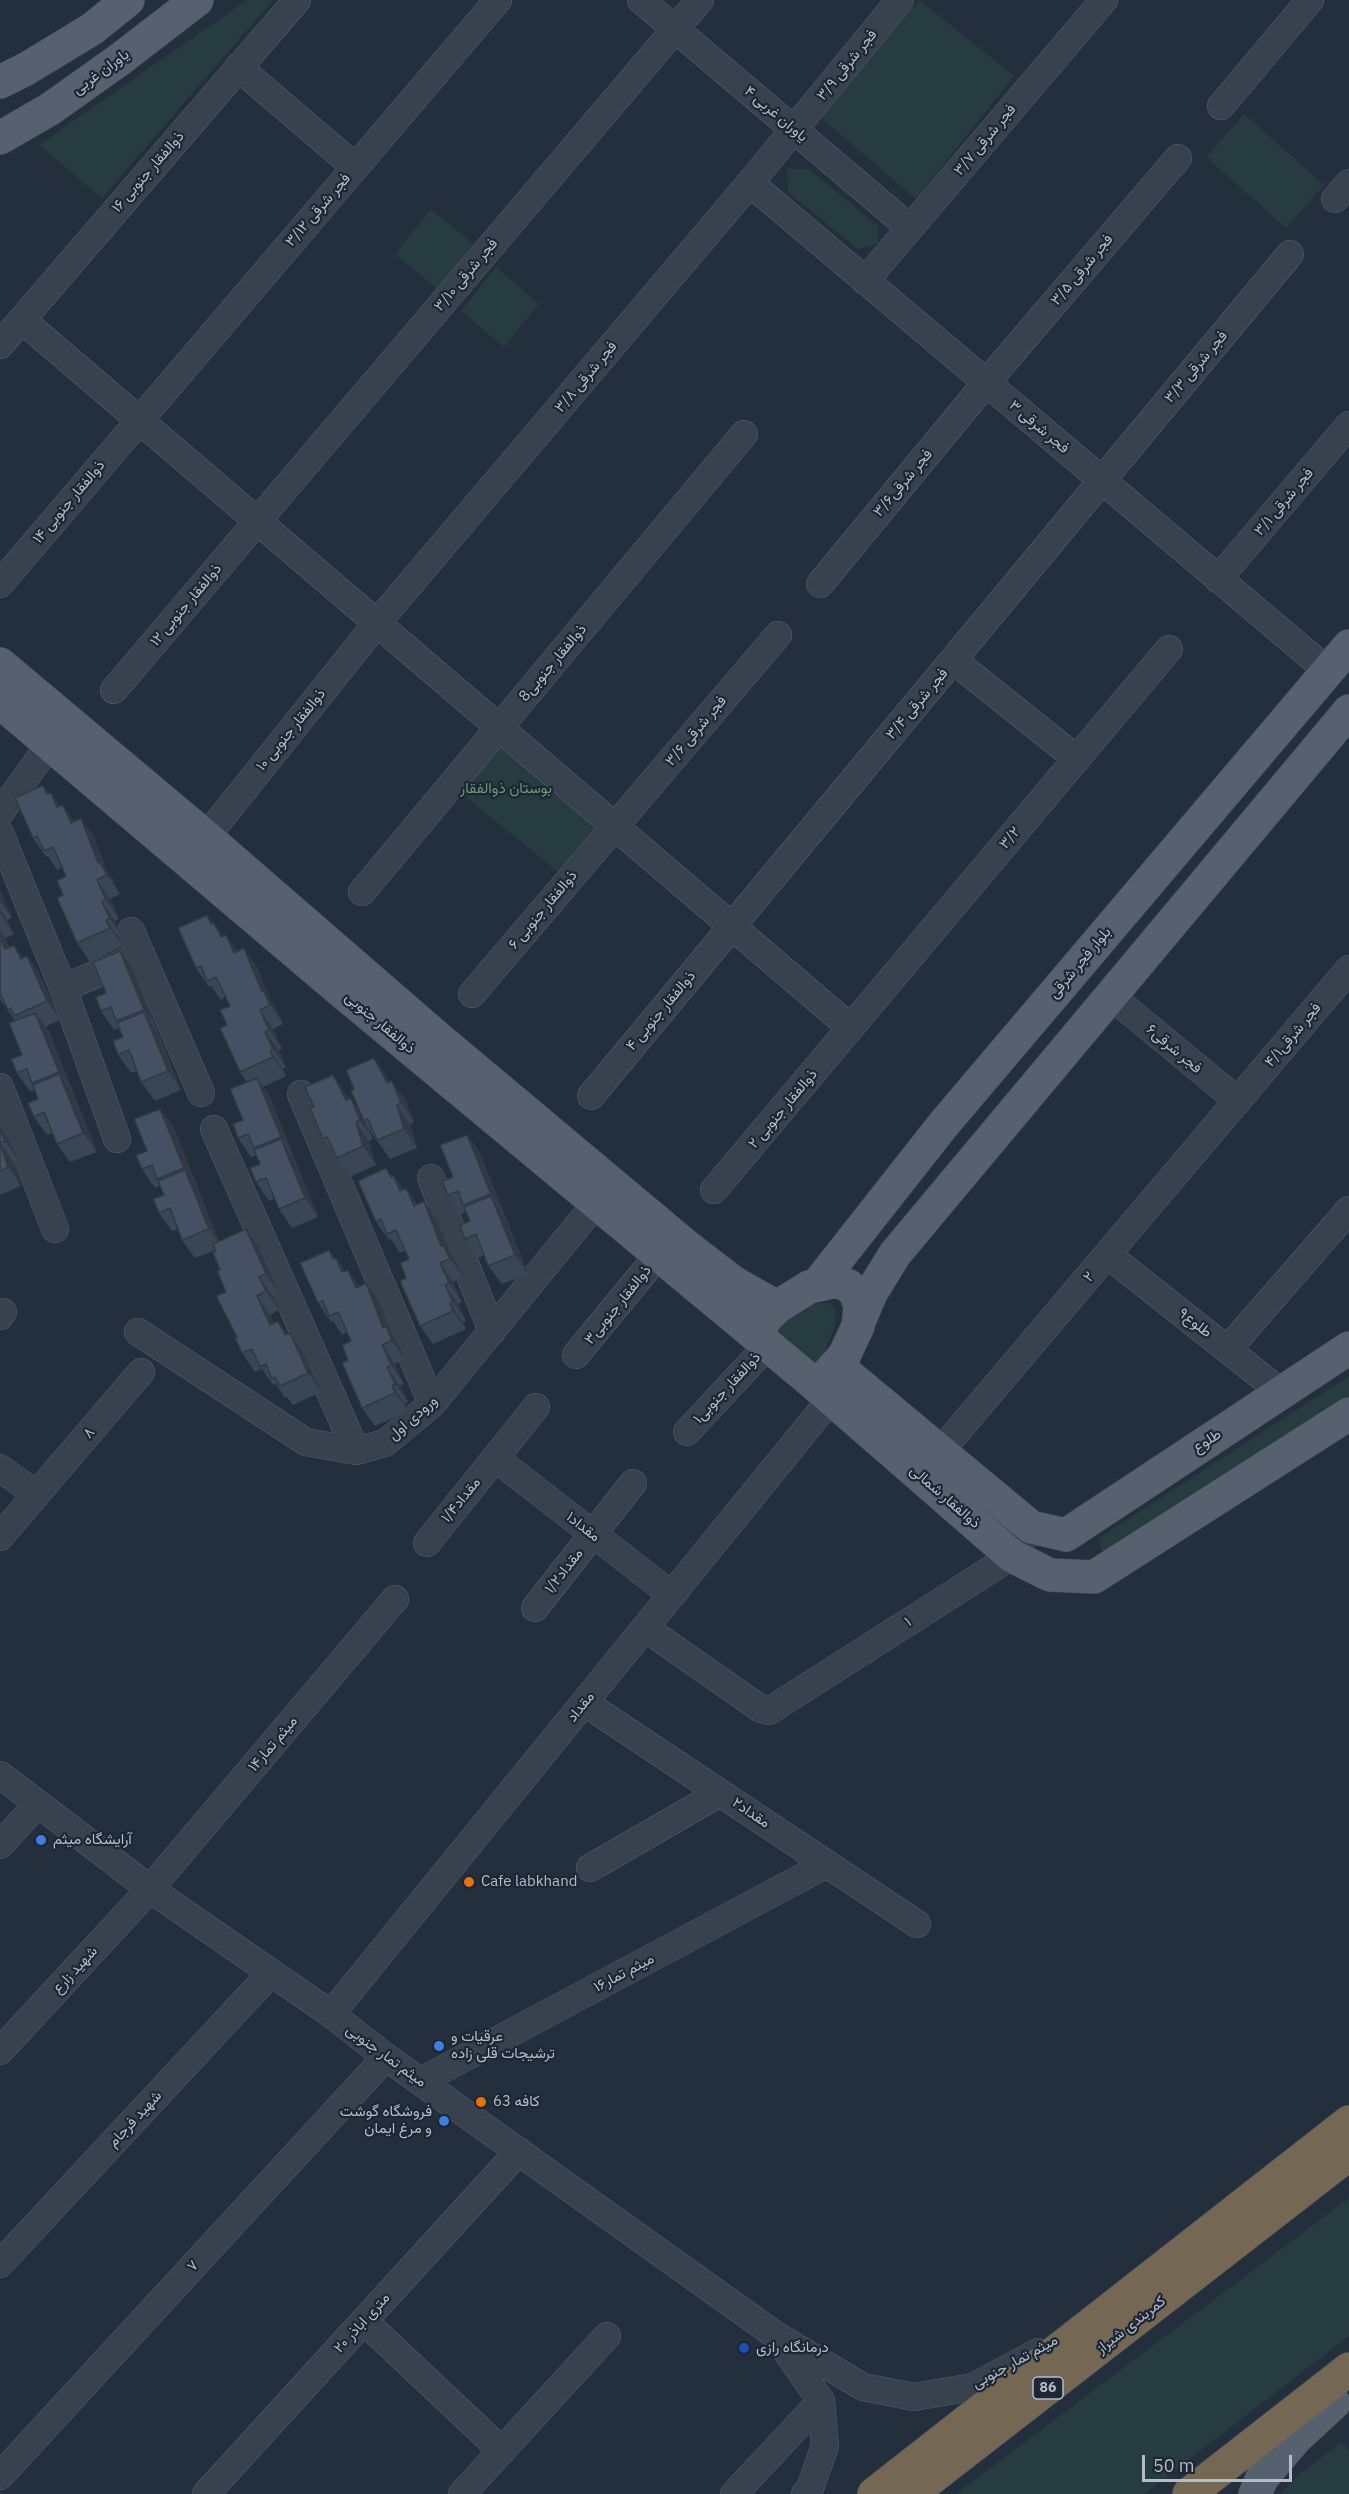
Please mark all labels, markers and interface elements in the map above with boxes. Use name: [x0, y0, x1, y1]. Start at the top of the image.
street label: ۳/۹ فجر شرقی: [813, 26, 881, 104]
street label: یاوران غربی: [69, 46, 133, 98]
street label: ۴ یاوران غربی: [741, 82, 811, 146]
street label: ۳/۷ فجر شرقی: [950, 101, 1020, 179]
street label: ۱۶ ذوالفقار جنوبی: [108, 128, 188, 216]
street label: ۳/۱۲ فجر شرقی: [281, 170, 355, 250]
street label: ۳/۵ فجر شرقی: [1047, 231, 1117, 309]
street label: ۳/۱۰ فجر شرقی: [430, 235, 502, 315]
street label: ۳/۳ فجر شرقی: [1161, 327, 1231, 407]
street label: ۳/۸ فجر شرقی: [551, 338, 621, 416]
street label: ۳ فجر شرقی: [1005, 397, 1073, 457]
street label: فجر شرقی۳/۶: [870, 446, 936, 520]
street label: ۱۴ ذوالفقار جنوبی: [29, 457, 109, 547]
street label: ۳/۱ فجر شرقی: [1250, 464, 1318, 540]
street label: ۱۲ ذوالفقار جنوبی: [146, 560, 226, 650]
street label: 8ذوالفقار جنوبی: [515, 621, 591, 705]
street label: ۳/۴ فجر شرقی: [882, 665, 952, 743]
street label: ۱۰ ذوالفقار جنوبی: [252, 685, 330, 775]
street label: ۳/۶ فجر شرقی: [661, 692, 731, 770]
park label: بوستان ذوالفقار: [460, 780, 552, 798]
street label: ۳/۲: [996, 823, 1024, 853]
street label: ۶ ذوالفقار جنوبی: [505, 867, 581, 953]
street label: بلوار فجر شرقی: [1045, 924, 1115, 1002]
street label: ۴ ذوالفقار جنوبی: [622, 967, 700, 1055]
street label: ذوالفقار جنوبی: [341, 988, 419, 1058]
street label: فجر شرقی۴/۱: [1261, 999, 1325, 1071]
street label: فجر شرقی۶: [1143, 1021, 1205, 1077]
street label: ۲ ذوالفقار جنوبی: [745, 1066, 821, 1152]
street label: ذوالفقار جنوبی۳: [581, 1262, 655, 1348]
street label: ۲: [1080, 1268, 1098, 1286]
street label: طلوع۹: [1175, 1304, 1215, 1342]
street label: ذوالفقار جنوبی۱: [689, 1349, 765, 1427]
street label: ورودی اول: [385, 1392, 441, 1444]
street label: ۸: [79, 1424, 99, 1442]
street label: طلوع: [1189, 1425, 1225, 1457]
street label: ذوالفقار شمالی: [906, 1461, 984, 1533]
street label: مقداد۱/۴: [437, 1474, 485, 1526]
street label: مقداد۱: [562, 1508, 604, 1546]
street label: مقداد۱/۲: [541, 1545, 587, 1597]
street label: ۱: [901, 1613, 915, 1631]
street label: مقداد: [563, 1688, 599, 1726]
street label: میثم تمار۱۴: [245, 1713, 301, 1775]
street label: مقداد۲: [729, 1794, 773, 1832]
place label: آرایشگاه میثم: [53, 1831, 132, 1849]
marker: آرایشگاه میثم: [34, 1833, 48, 1847]
place label: Cafe labkhand: [481, 1873, 577, 1891]
marker: Cafe labkhand: [462, 1875, 476, 1889]
street label: شهید زارع: [49, 1943, 101, 1997]
street label: میثم تمار۱۶: [591, 1950, 657, 1996]
street label: میثم تمار جنوبی: [342, 2021, 430, 2091]
place label: عرقیات و ترشیجات قلی زاده: [451, 2028, 555, 2063]
marker: عرقیات و ترشیجات قلی زاده: [432, 2039, 446, 2053]
street label: شهید فرجام: [104, 2087, 166, 2151]
place label: کافه 63: [493, 2093, 540, 2111]
marker: کافه 63: [474, 2095, 488, 2109]
place label: فروشگاه گوشت و مرغ ایمان: [340, 2103, 432, 2138]
marker: فروشگاه گوشت و مرغ ایمان: [437, 2114, 451, 2128]
street label: ۷: [183, 2257, 203, 2275]
street label: ۲۰ متری اباذر: [330, 2289, 394, 2357]
street label: کمربندی شیراز: [1093, 2292, 1169, 2358]
street label: میثم تمار جنوبی: [969, 2331, 1061, 2393]
place label: درمانگاه رازی: [756, 2339, 829, 2357]
marker: درمانگاه رازی: [737, 2341, 751, 2355]
road number: 86: [1033, 2377, 1063, 2399]
scale bar: [1145, 2443, 1295, 2481]
text: 50 m: [1153, 2454, 1195, 2477]

